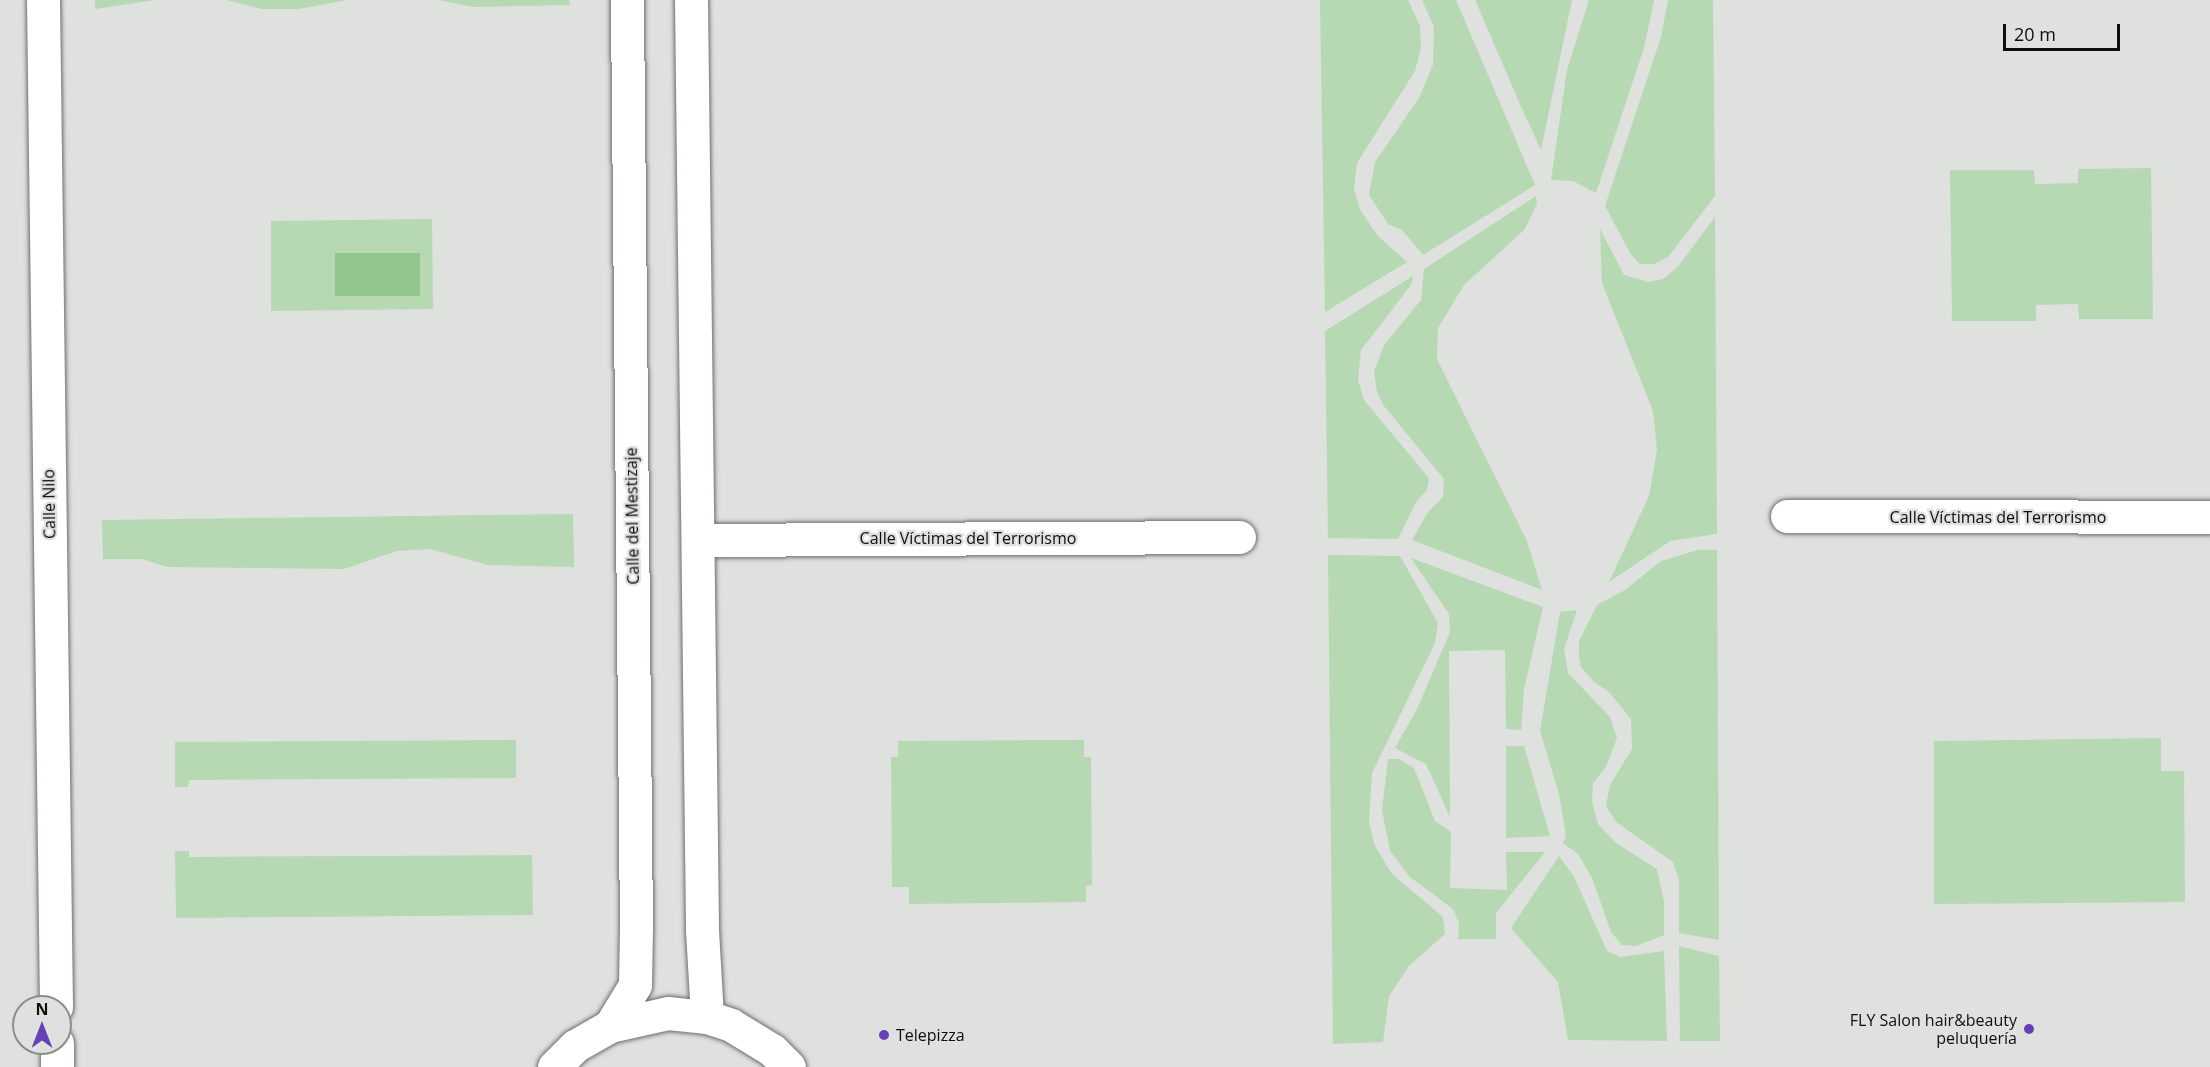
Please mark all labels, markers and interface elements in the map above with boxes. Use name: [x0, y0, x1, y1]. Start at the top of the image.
scale bar: [2006, 12, 2123, 50]
text: 20 m: [2014, 22, 2056, 46]
street label: Calle del Mestizaje: [621, 447, 643, 585]
street label: Calle Nilo: [39, 469, 59, 539]
street label: Calle Víctimas del Terrorismo: [1890, 507, 2106, 527]
street label: Calle Víctimas del Terrorismo: [860, 528, 1076, 548]
north arrow: [12, 995, 72, 1055]
text: N: [35, 998, 49, 1020]
place label: FLY Salon hair&beauty peluquería: [1850, 1010, 2017, 1048]
marker: FLY Salon hair&beauty peluquería: [2022, 1022, 2036, 1036]
place label: Telepizza: [896, 1025, 965, 1045]
marker: Telepizza: [877, 1028, 891, 1042]

